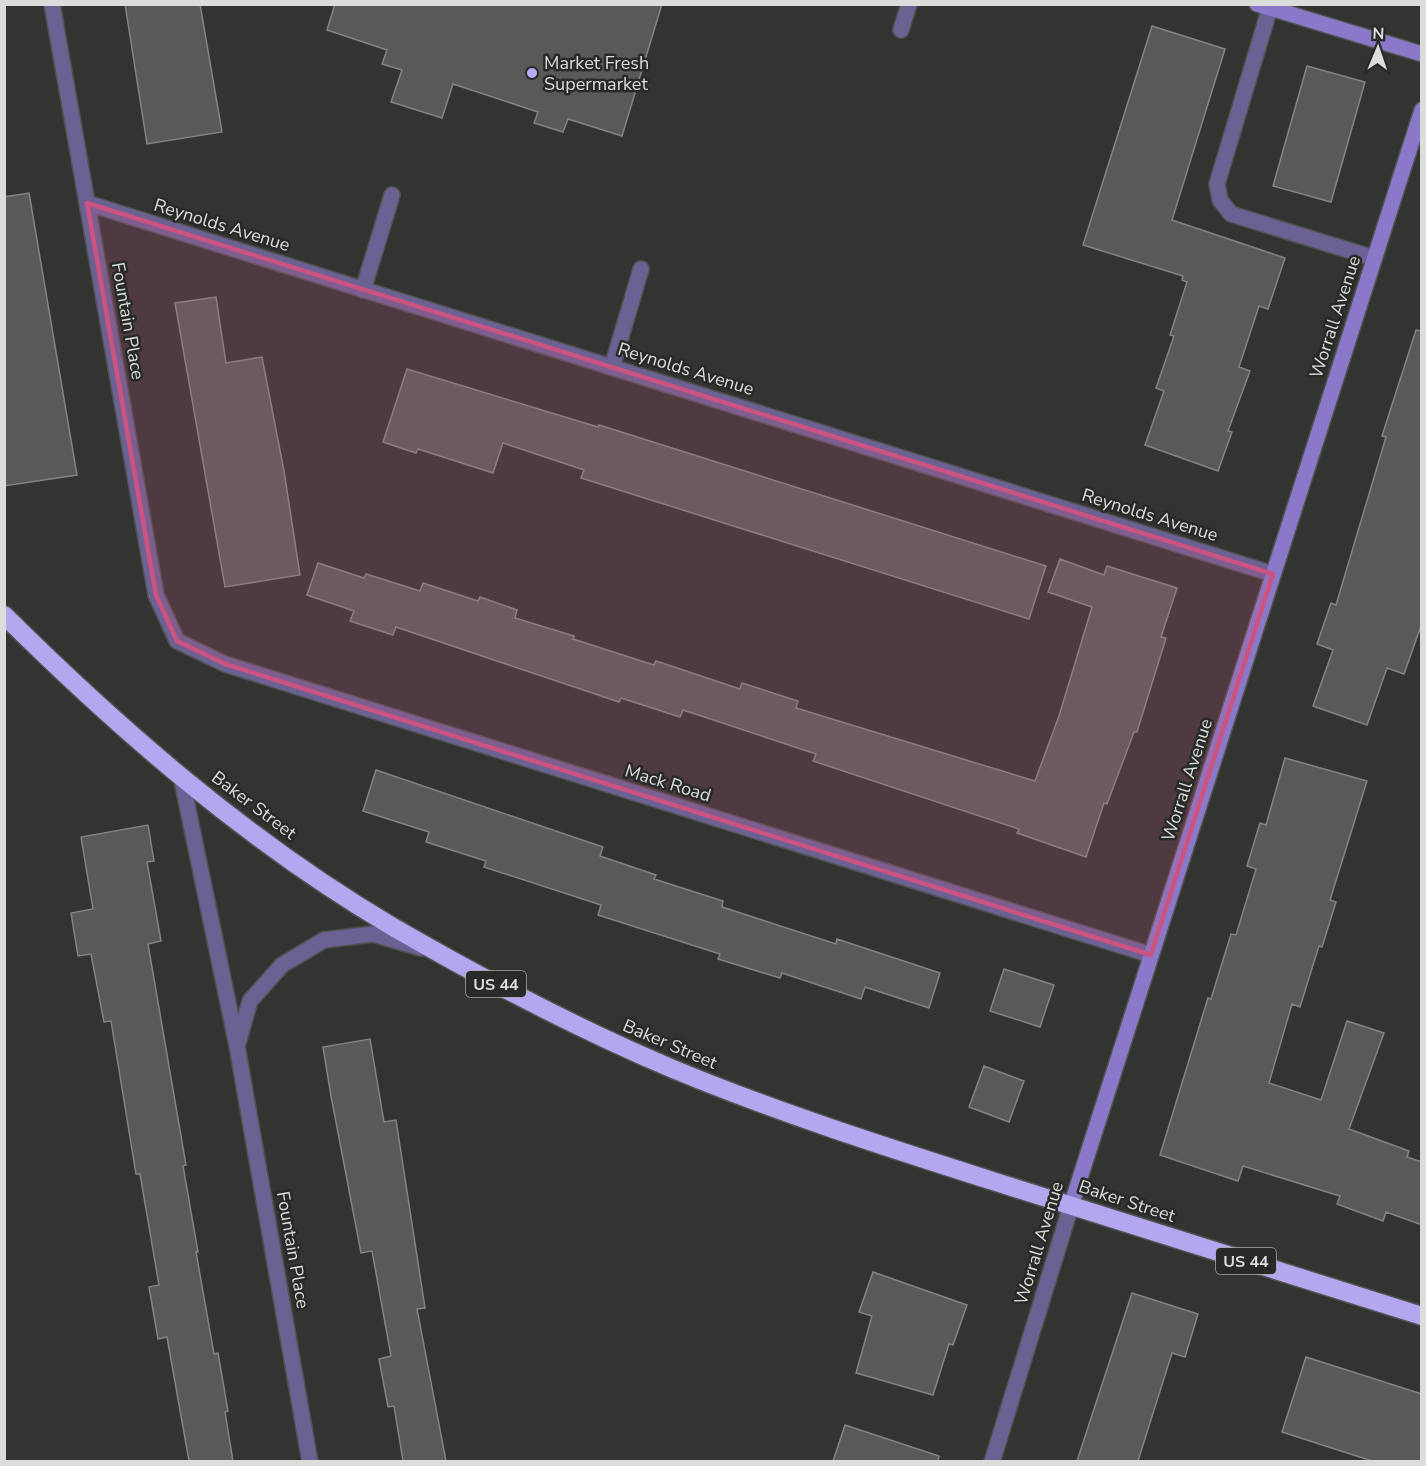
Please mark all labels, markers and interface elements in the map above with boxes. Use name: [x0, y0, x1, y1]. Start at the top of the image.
north arrow: [1348, 18, 1408, 78]
text: N: [1372, 23, 1385, 45]
place label: Market Fresh Supermarket: [544, 51, 649, 96]
marker: Market Fresh Supermarket: [525, 66, 539, 80]
street label: Reynolds Avenue: [151, 193, 293, 257]
street label: Worrall Avenue: [1304, 253, 1366, 381]
street label: Fountain Place: [106, 260, 150, 382]
street label: Reynolds Avenue: [615, 337, 757, 401]
street label: Reynolds Avenue: [1079, 483, 1221, 547]
street label: Worrall Avenue: [1156, 716, 1218, 844]
street label: Mack Road: [622, 759, 714, 807]
street label: Baker Street: [207, 765, 302, 845]
road number: US 44: [466, 971, 526, 997]
street label: Baker Street: [619, 1013, 721, 1075]
street label: Baker Street: [1076, 1174, 1179, 1228]
street label: Worrall Avenue: [1009, 1178, 1069, 1308]
street label: Fountain Place: [271, 1189, 315, 1311]
road number: US 44: [1216, 1248, 1276, 1274]

